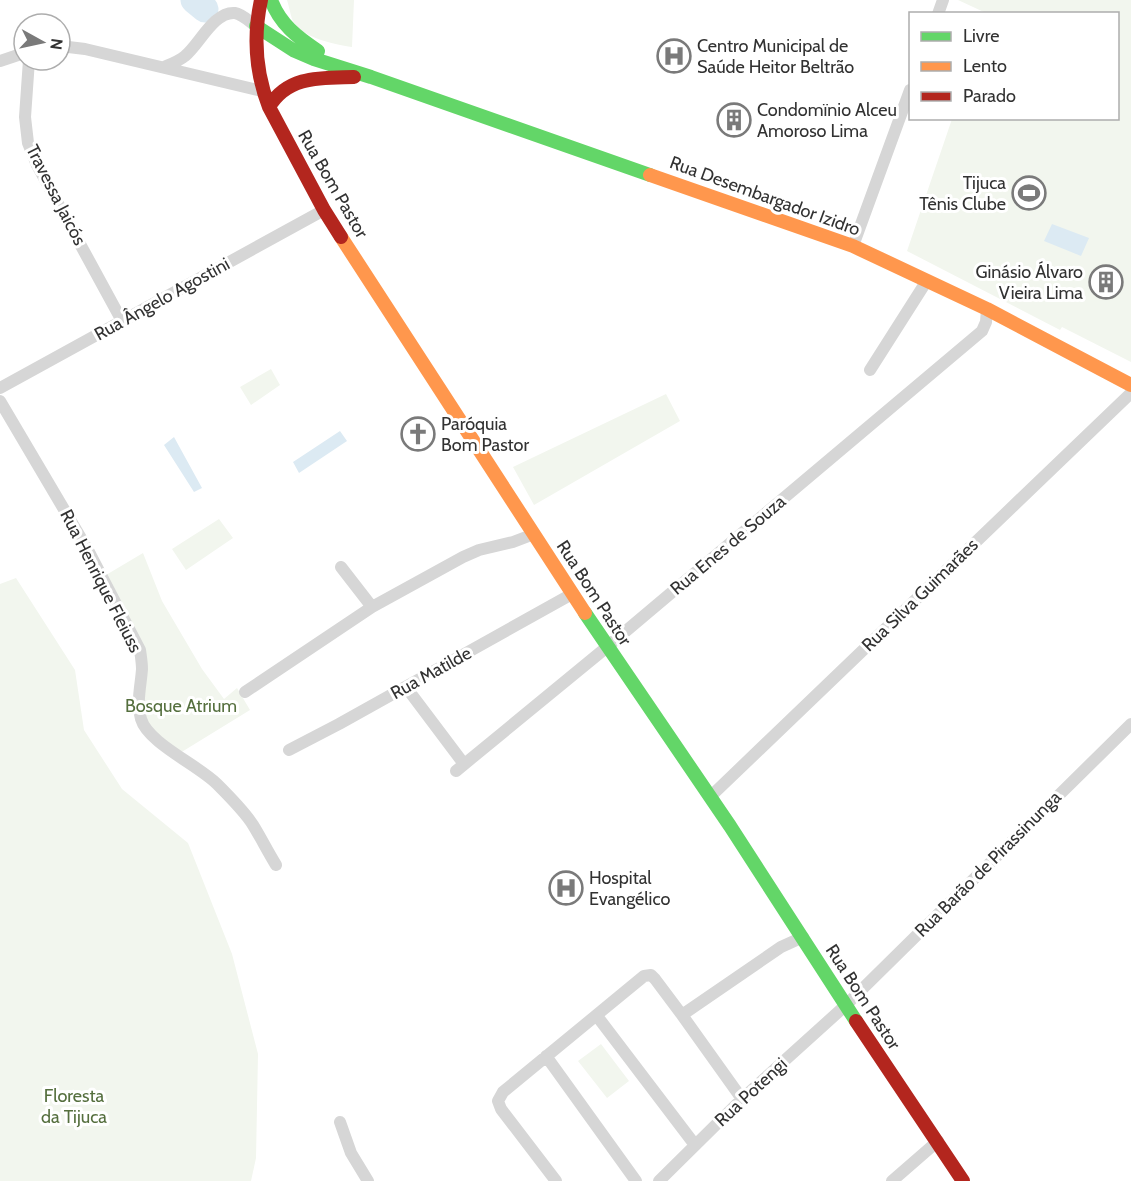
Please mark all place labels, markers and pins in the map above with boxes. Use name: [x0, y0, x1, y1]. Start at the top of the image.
place label: Centro Municipal de Saúde Heitor Beltrão: [697, 35, 854, 78]
hospital icon: Centro Municipal de Saúde Heitor Beltrão: [656, 38, 692, 74]
place label: Condomïnio Alceu Amoroso Lima: [757, 99, 897, 142]
building icon: Condomïnio Alceu Amoroso Lima: [716, 102, 752, 138]
place label: Tijuca Tênis Clube: [919, 172, 1006, 215]
sports icon: Tijuca Tênis Clube: [1011, 175, 1047, 211]
place label: Ginásio Álvaro Vieira Lima: [975, 261, 1083, 304]
building icon: Ginásio Álvaro Vieira Lima: [1088, 264, 1124, 300]
place label: Paróquia Bom Pastor: [441, 413, 530, 456]
church icon: Paróquia Bom Pastor: [400, 416, 436, 452]
place label: Hospital Evangélico: [589, 867, 670, 910]
hospital icon: Hospital Evangélico: [548, 870, 584, 906]

